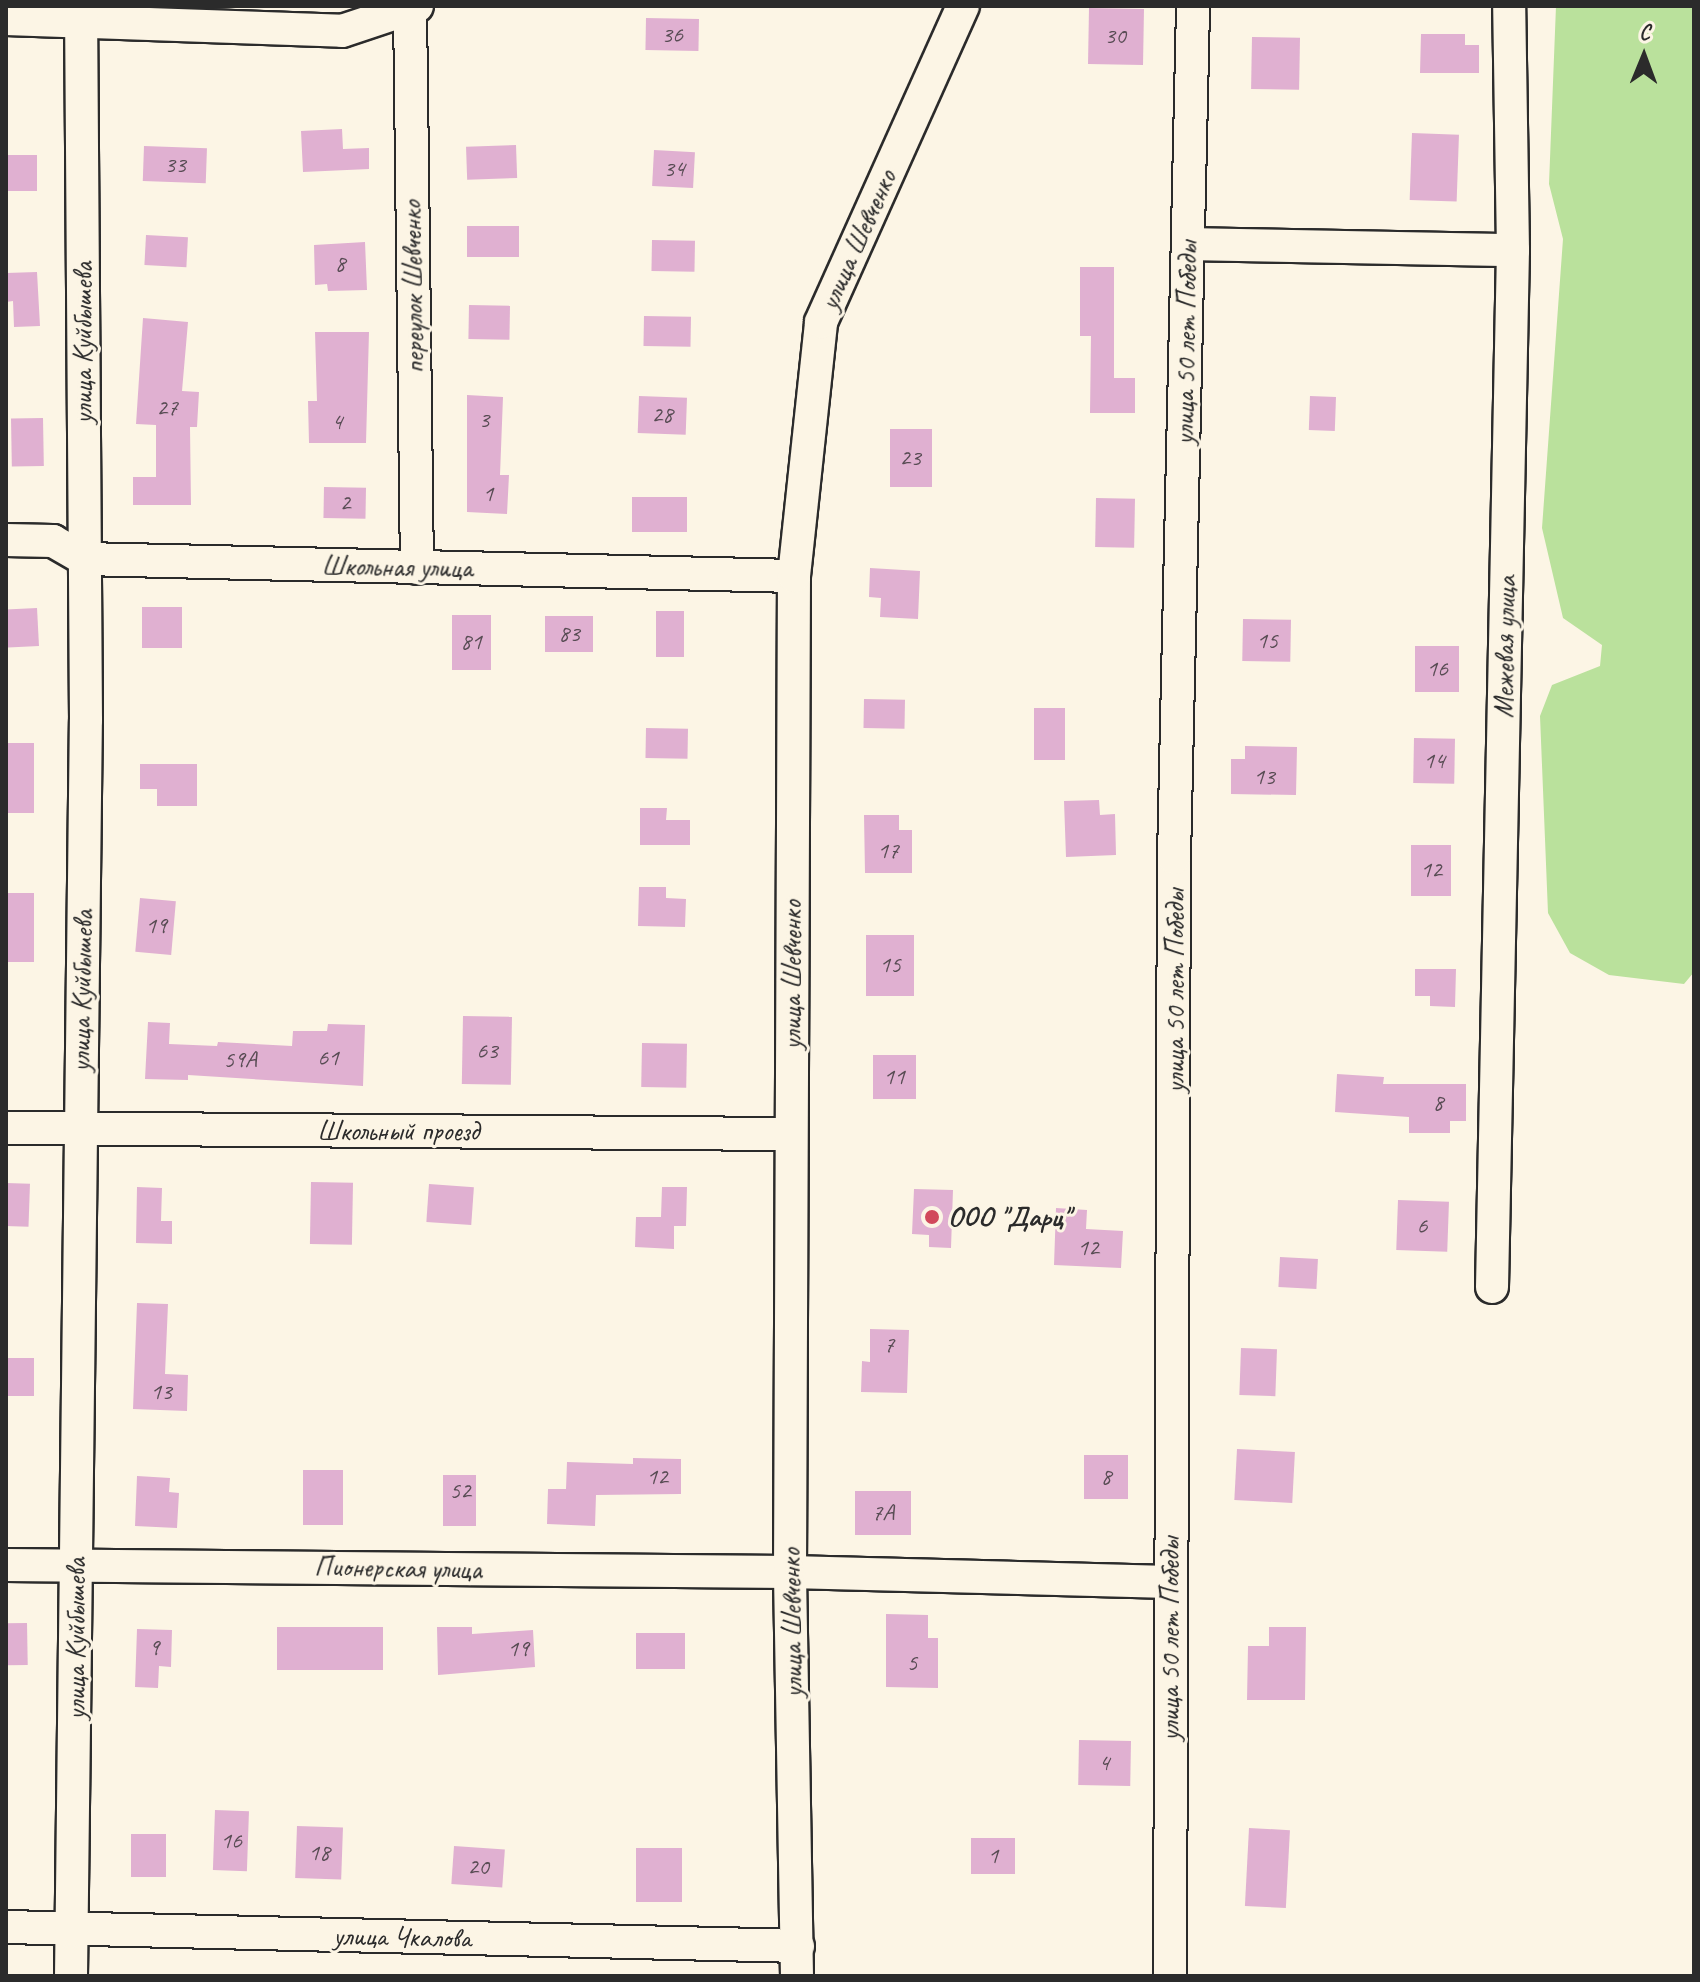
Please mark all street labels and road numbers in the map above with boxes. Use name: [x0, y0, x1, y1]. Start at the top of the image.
street label: улица Шевченко: [812, 164, 904, 316]
street label: переулок Шевченко: [395, 199, 431, 375]
street label: улица 50 лет Победы: [1167, 241, 1205, 445]
street label: улица Куйбышева: [66, 262, 100, 424]
street label: Школьная улица: [321, 549, 473, 585]
street label: Межевая улица: [1487, 575, 1523, 719]
street label: улица 50 лет Победы: [1158, 889, 1192, 1093]
street label: улица Шевченко: [775, 899, 809, 1051]
street label: улица Куйбышева: [64, 910, 100, 1072]
street label: Школьный проезд: [317, 1114, 479, 1148]
street label: улица 50 лет Победы: [1153, 1537, 1187, 1741]
street label: улица Шевченко: [774, 1547, 810, 1699]
street label: Пионерская улица: [312, 1550, 484, 1586]
street label: улица Куйбышева: [59, 1558, 93, 1720]
street label: улица Чкалова: [333, 1919, 471, 1955]

